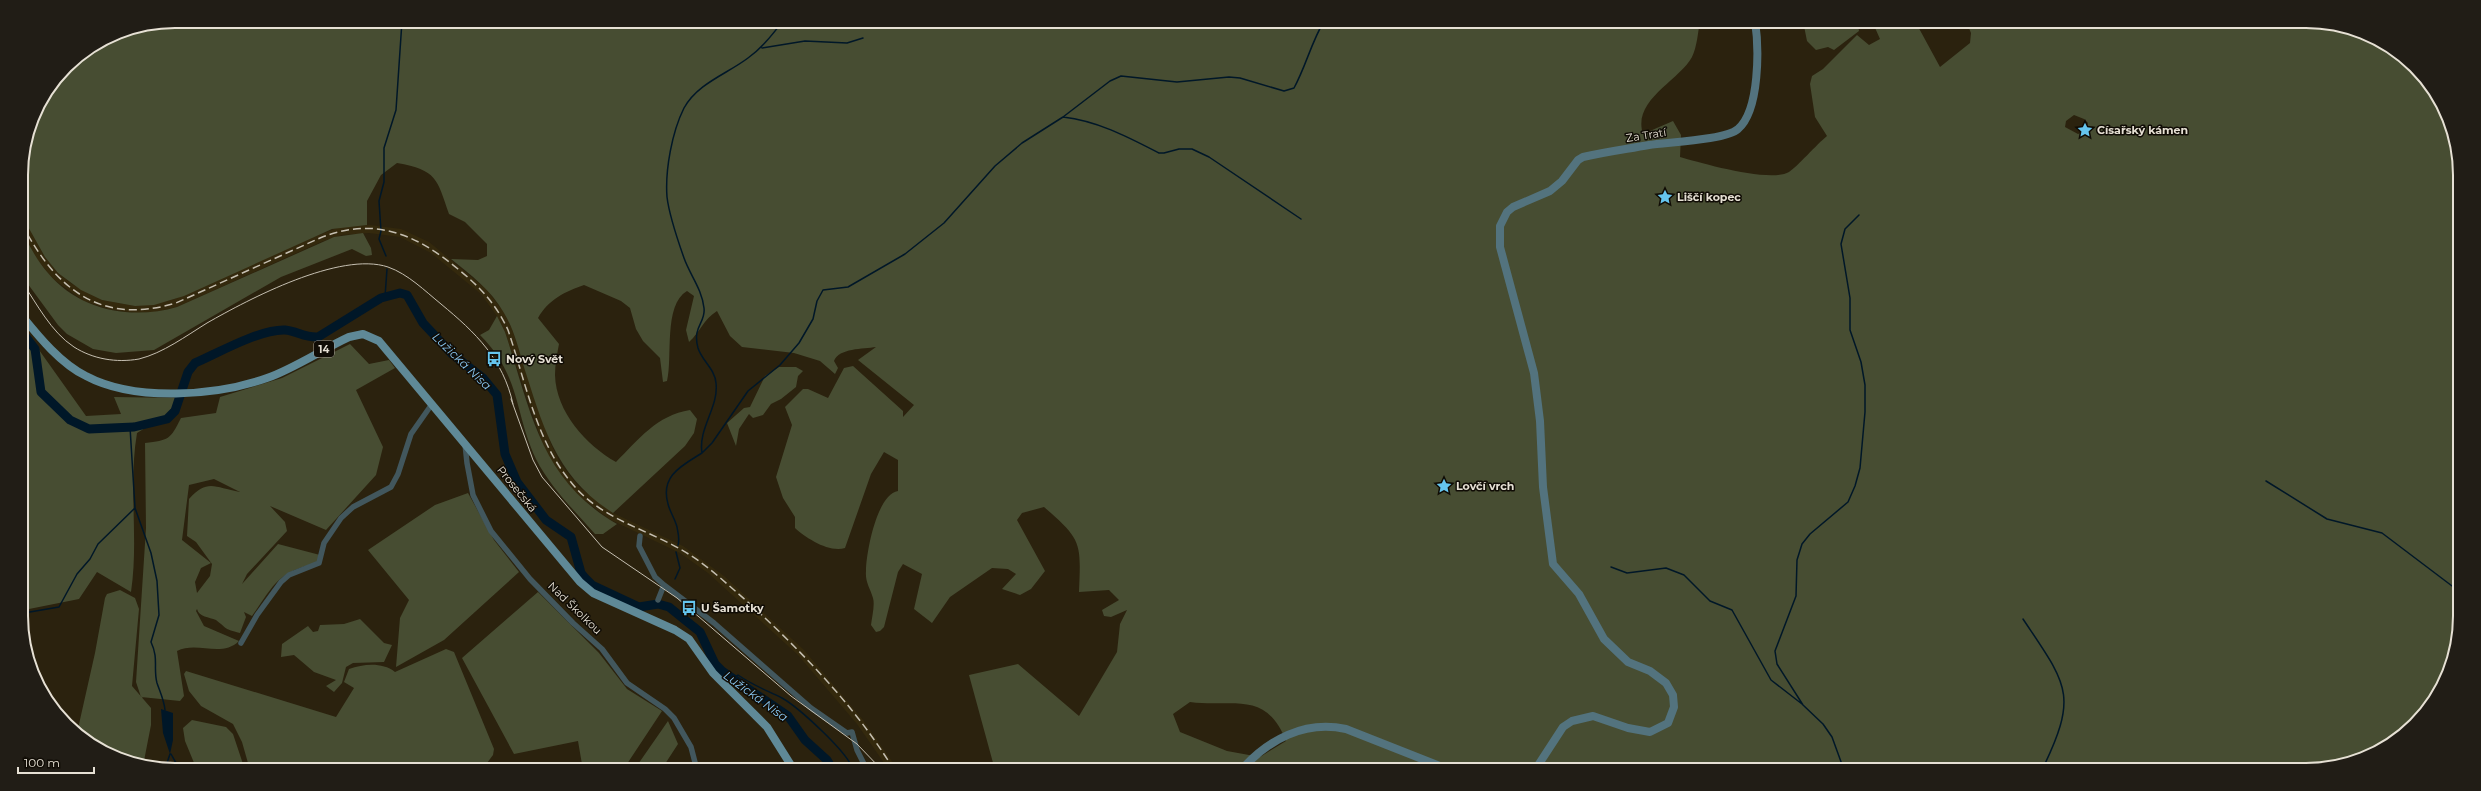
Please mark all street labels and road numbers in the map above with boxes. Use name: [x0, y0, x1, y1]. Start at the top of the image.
street label: Za Tratí: [1625, 125, 1668, 145]
road number: 14: [314, 341, 334, 357]
street label: Prosečská: [494, 463, 540, 515]
street label: Nad Školkou: [545, 579, 605, 637]

